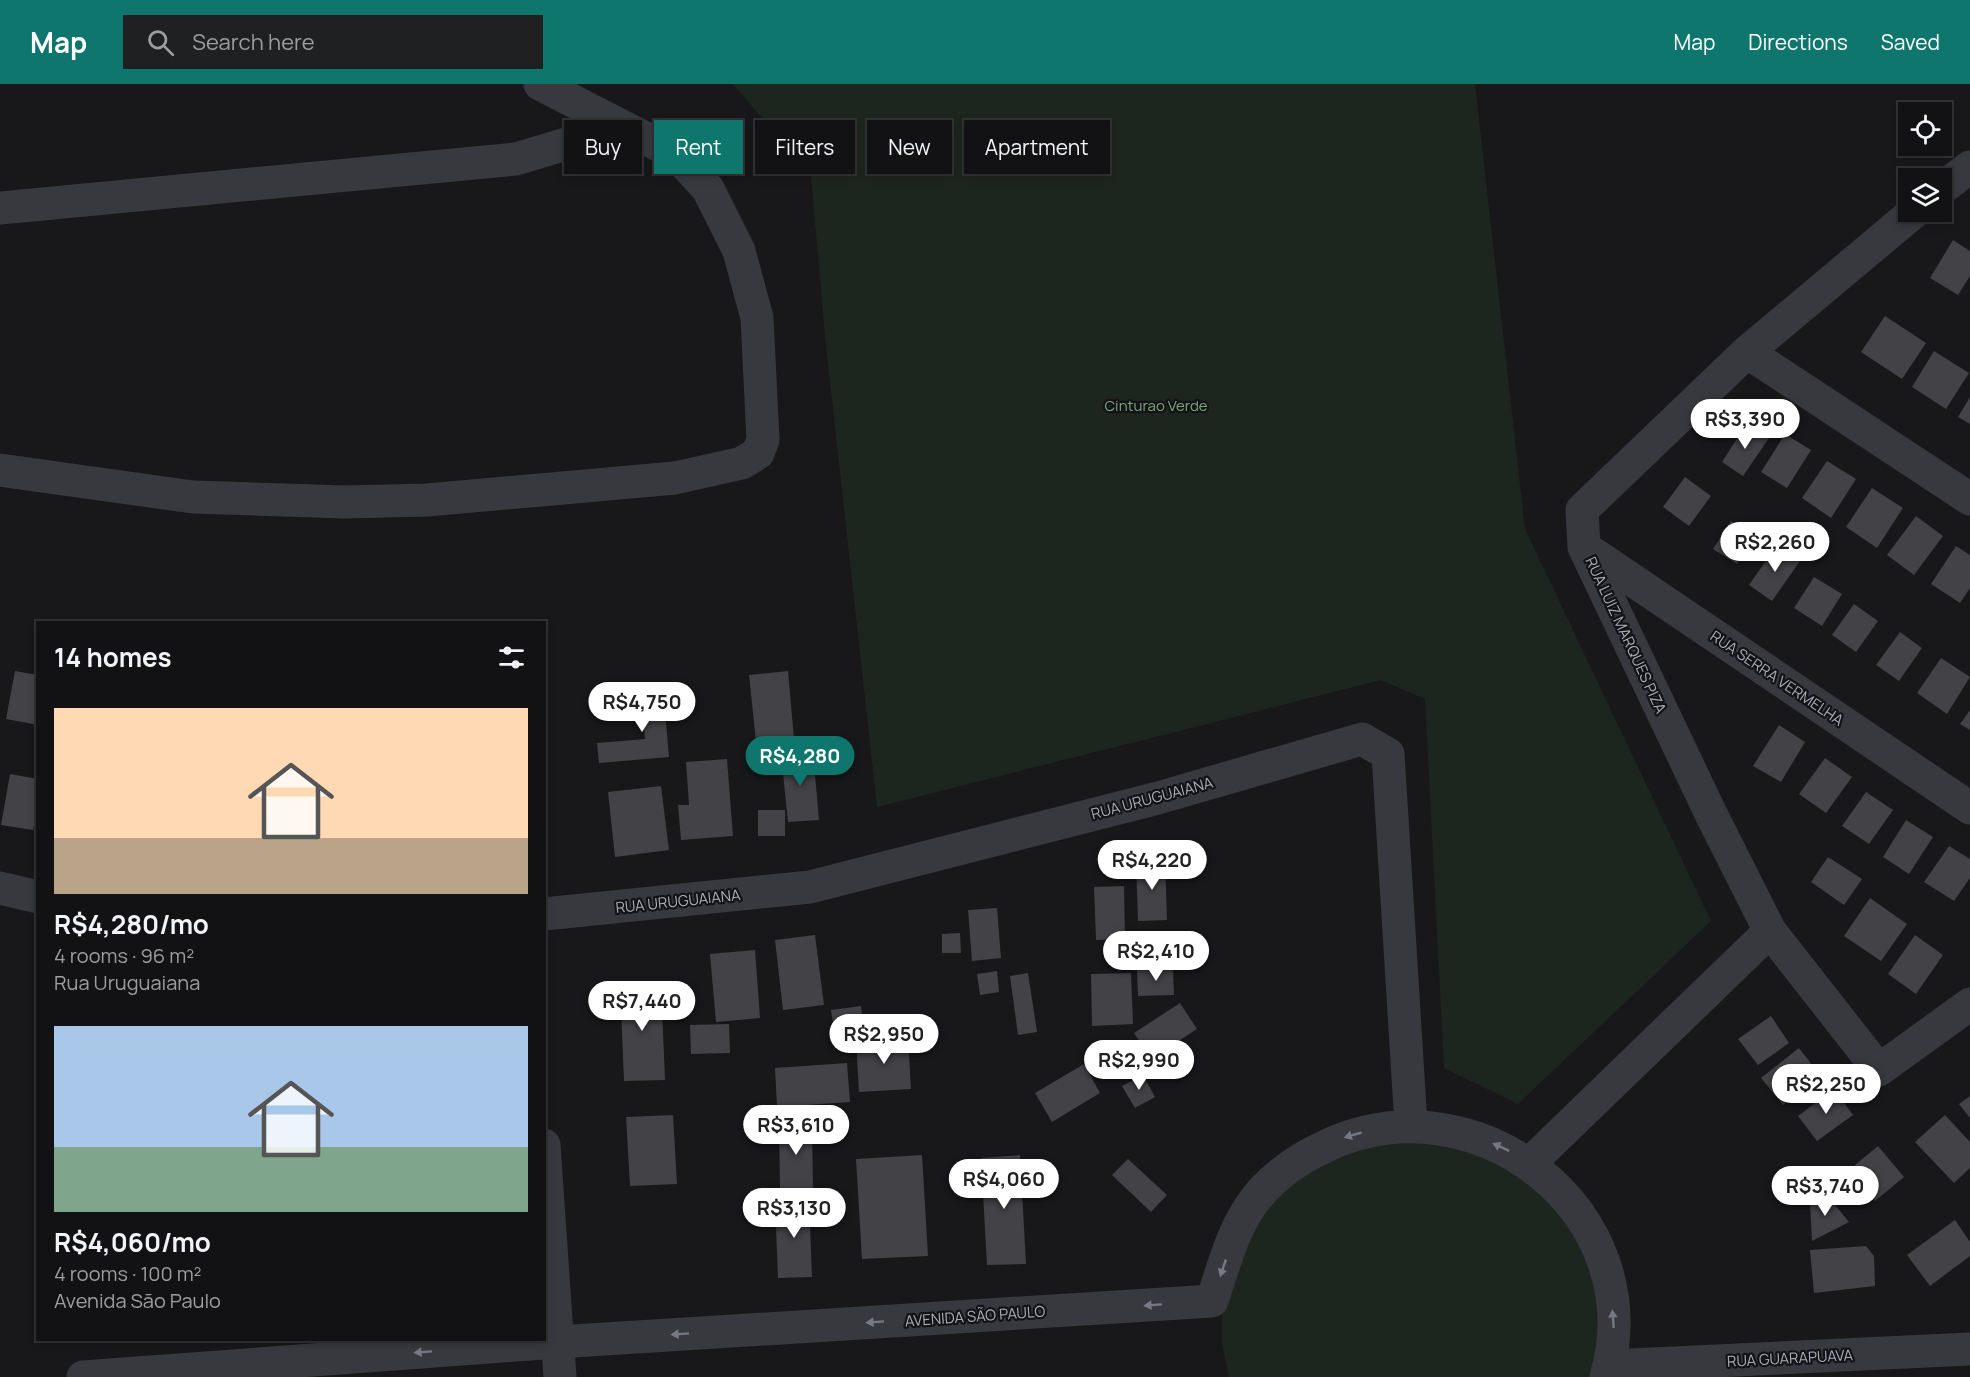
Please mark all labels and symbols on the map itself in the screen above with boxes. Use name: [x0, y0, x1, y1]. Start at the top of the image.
park label: Cinturao Verde: [1104, 395, 1208, 416]
pin: R$3,390: [1690, 399, 1800, 450]
pin: R$2,260: [1720, 522, 1830, 573]
street label: RUA LUIZ MARQUES PIZA: [1580, 553, 1672, 717]
street label: RUA SERRA VERMELHA: [1706, 625, 1848, 731]
pin: R$4,750: [587, 682, 697, 733]
pin: R$4,280: [745, 736, 855, 787]
street label: RUA URUGUAIANA: [1089, 771, 1216, 824]
pin: R$4,220: [1097, 840, 1207, 891]
street label: RUA URUGUAIANA: [614, 884, 742, 918]
pin: R$2,410: [1101, 931, 1211, 982]
pin: R$7,440: [587, 981, 697, 1032]
pin: R$2,950: [829, 1014, 939, 1065]
pin: R$2,990: [1084, 1040, 1194, 1091]
pin: R$2,250: [1771, 1064, 1881, 1115]
pin: R$3,610: [741, 1105, 851, 1156]
one-way arrow: [1344, 1131, 1362, 1140]
one-way arrow: [1491, 1142, 1509, 1152]
pin: R$4,060: [949, 1159, 1059, 1210]
pin: R$3,740: [1770, 1166, 1880, 1217]
pin: R$3,130: [739, 1188, 849, 1239]
one-way arrow: [1218, 1259, 1227, 1277]
one-way arrow: [1144, 1300, 1163, 1309]
street label: AVENIDA SÃO PAULO: [904, 1301, 1046, 1331]
one-way arrow: [1608, 1310, 1617, 1329]
one-way arrow: [865, 1317, 884, 1327]
one-way arrow: [671, 1329, 690, 1339]
street label: RUA GUARAPUAVA: [1726, 1344, 1854, 1372]
one-way arrow: [413, 1347, 432, 1356]

